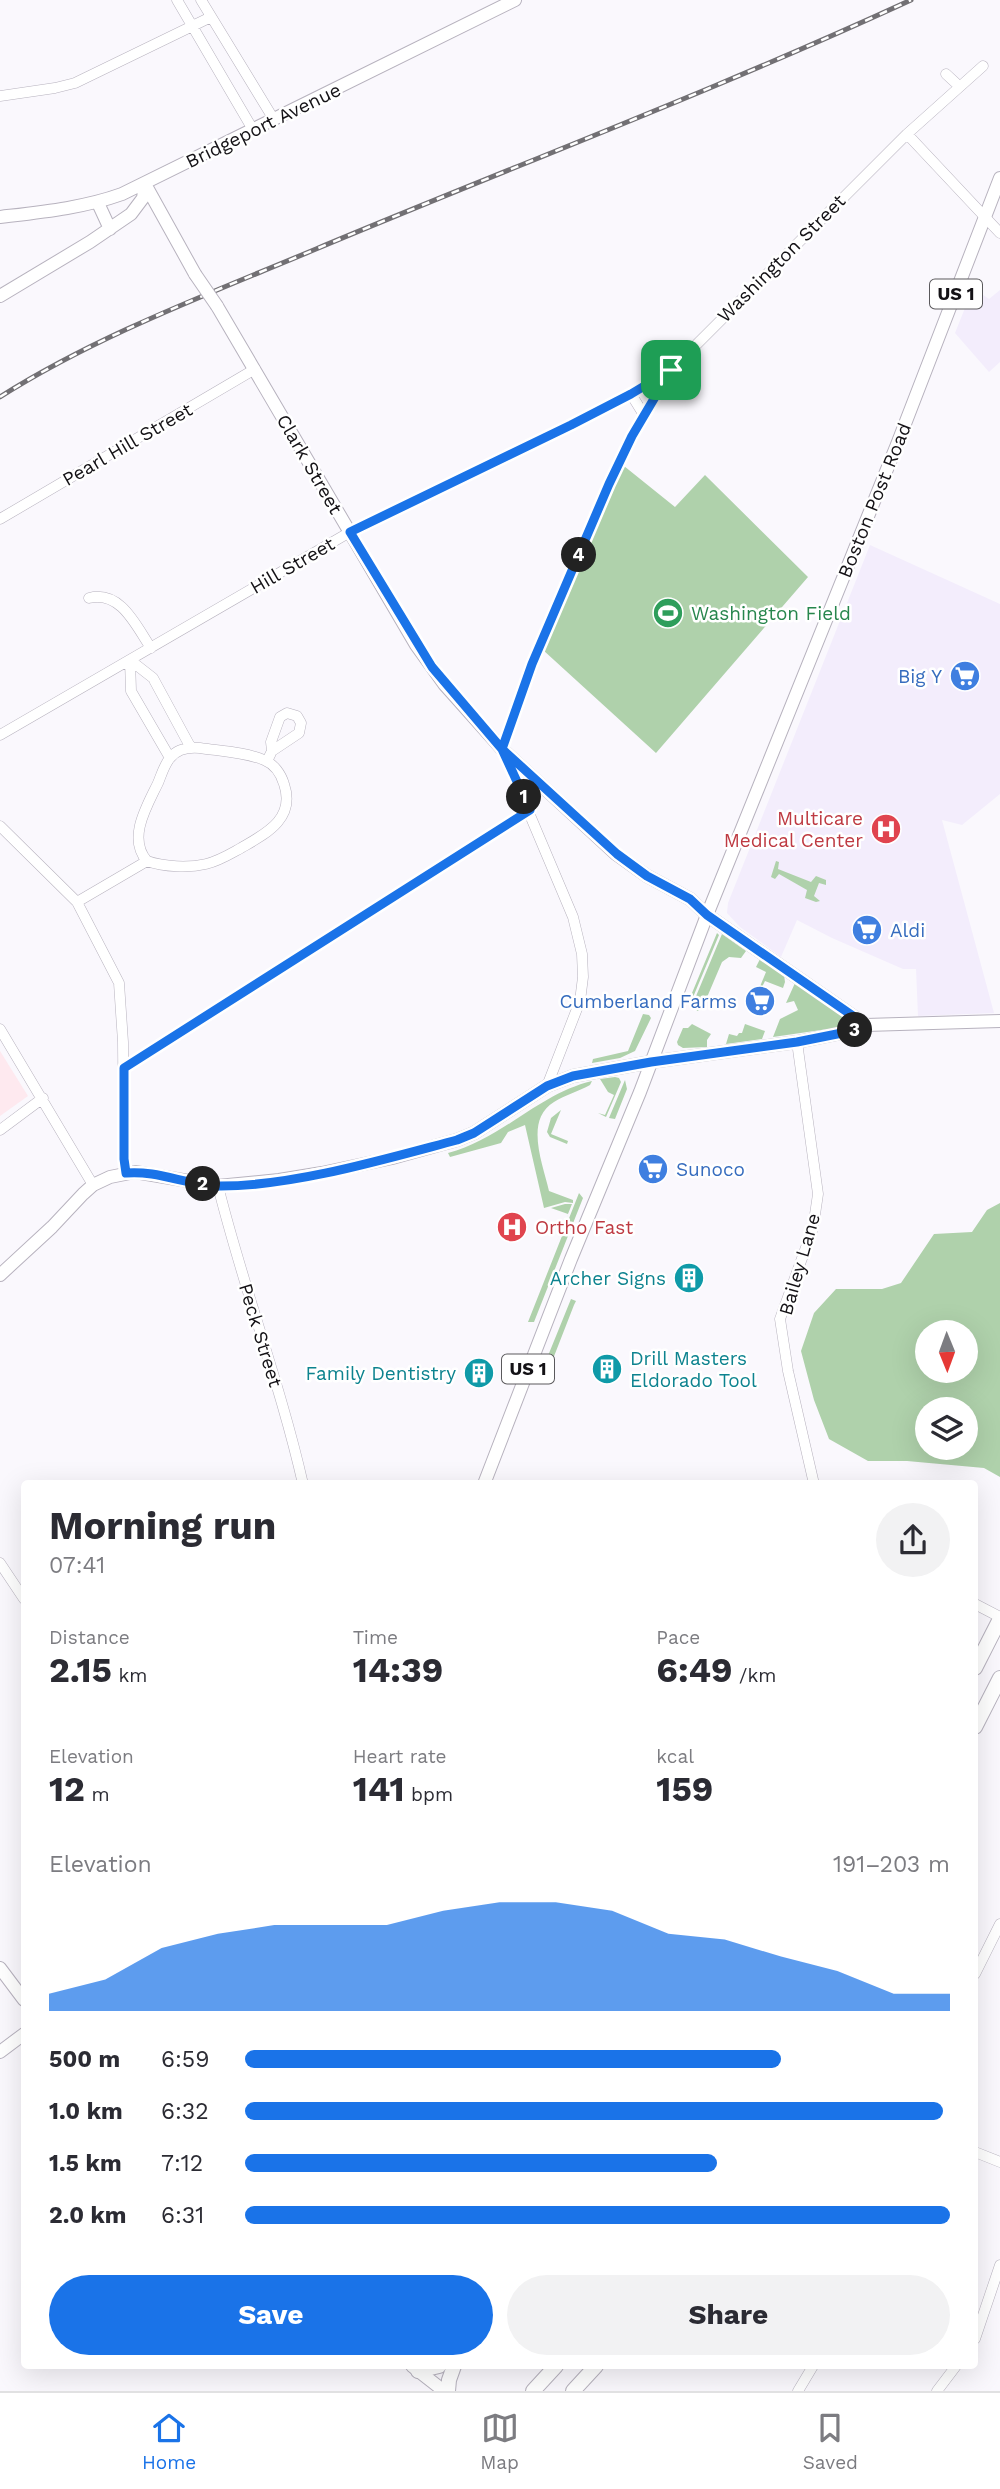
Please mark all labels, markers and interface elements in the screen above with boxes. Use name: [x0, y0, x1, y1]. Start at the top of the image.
street label: Bridgeport Avenue: [182, 78, 344, 173]
street label: Washington Street: [712, 189, 850, 327]
road number: US 1: [930, 280, 982, 308]
pin: [641, 340, 701, 400]
icon: arrive: [652, 351, 690, 389]
street label: Pearl Hill Street: [58, 398, 196, 491]
street label: Clark Street: [272, 410, 347, 518]
street label: Boston Post Road: [833, 419, 916, 581]
street label: Hill Street: [246, 532, 339, 599]
pin: 4: [562, 538, 596, 572]
text: 4: [572, 543, 585, 566]
sports icon: Washington Field: [651, 596, 685, 630]
place label: Washington Field: [691, 602, 851, 625]
supermarket icon: Big Y: [948, 659, 982, 693]
place label: Big Y: [898, 665, 942, 688]
pin: 1: [506, 780, 542, 814]
text: 1: [519, 785, 528, 808]
place label: Multicare Medical Center: [724, 807, 863, 852]
hospital icon: Multicare Medical Center: [869, 812, 903, 846]
supermarket icon: Aldi: [850, 913, 884, 947]
place label: Aldi: [890, 919, 925, 942]
supermarket icon: Cumberland Farms: [743, 984, 777, 1018]
place label: Cumberland Farms: [560, 990, 737, 1013]
pin: 3: [838, 1012, 872, 1048]
text: 3: [849, 1018, 860, 1041]
supermarket icon: Sunoco: [636, 1152, 670, 1186]
place label: Sunoco: [676, 1158, 745, 1181]
pin: 2: [186, 1166, 220, 1202]
text: 2: [197, 1172, 208, 1195]
hospital icon: Ortho Fast: [495, 1210, 529, 1244]
street label: Bailey Lane: [774, 1210, 825, 1318]
place label: Ortho Fast: [535, 1216, 633, 1239]
building icon: Archer Signs: [672, 1261, 706, 1295]
place label: Archer Signs: [550, 1267, 666, 1290]
street label: Peck Street: [234, 1281, 287, 1390]
north arrow: [915, 1320, 978, 1382]
map controls: [915, 1320, 978, 1460]
place label: Drill Masters Eldorado Tool: [630, 1347, 757, 1392]
building icon: Drill Masters Eldorado Tool: [590, 1352, 624, 1386]
road number: US 1: [502, 1354, 554, 1384]
building icon: Family Dentistry: [462, 1356, 496, 1390]
place label: Family Dentistry: [305, 1362, 456, 1385]
button: layers: [915, 1397, 978, 1460]
button: share: [876, 1503, 950, 1577]
text: Morning run: [49, 1504, 276, 1548]
text: 07:41: [49, 1552, 105, 1579]
text: Distance: [49, 1626, 130, 1649]
text: Time: [353, 1626, 398, 1649]
text: Pace: [656, 1626, 700, 1649]
text: 2.15: [49, 1649, 112, 1691]
text: 14:39: [353, 1649, 443, 1691]
text: 6:49: [656, 1649, 733, 1691]
text: km: [112, 1664, 147, 1687]
text: /km: [733, 1664, 776, 1687]
text: Elevation: [49, 1745, 134, 1768]
text: Heart rate: [353, 1745, 447, 1768]
text: kcal: [656, 1745, 694, 1768]
text: 12: [49, 1768, 85, 1810]
text: 141: [353, 1768, 405, 1810]
text: 159: [656, 1768, 713, 1810]
text: m: [85, 1783, 110, 1806]
text: bpm: [405, 1783, 453, 1806]
text: Elevation: [49, 1851, 152, 1878]
text: 191–203 m: [833, 1851, 950, 1878]
text: 500 m: [49, 2046, 120, 2073]
text: 6:59: [161, 2046, 209, 2073]
text: 1.0 km: [49, 2098, 123, 2125]
text: 6:32: [161, 2098, 209, 2125]
text: 1.5 km: [49, 2150, 122, 2177]
text: 7:12: [161, 2150, 203, 2177]
text: 2.0 km: [49, 2202, 127, 2229]
text: 6:31: [161, 2202, 204, 2229]
button: Save: [49, 2275, 493, 2355]
button: Share: [507, 2275, 950, 2355]
tab: Home: [142, 2409, 196, 2474]
tab: Map: [480, 2409, 519, 2474]
tab: Saved: [803, 2409, 858, 2474]

